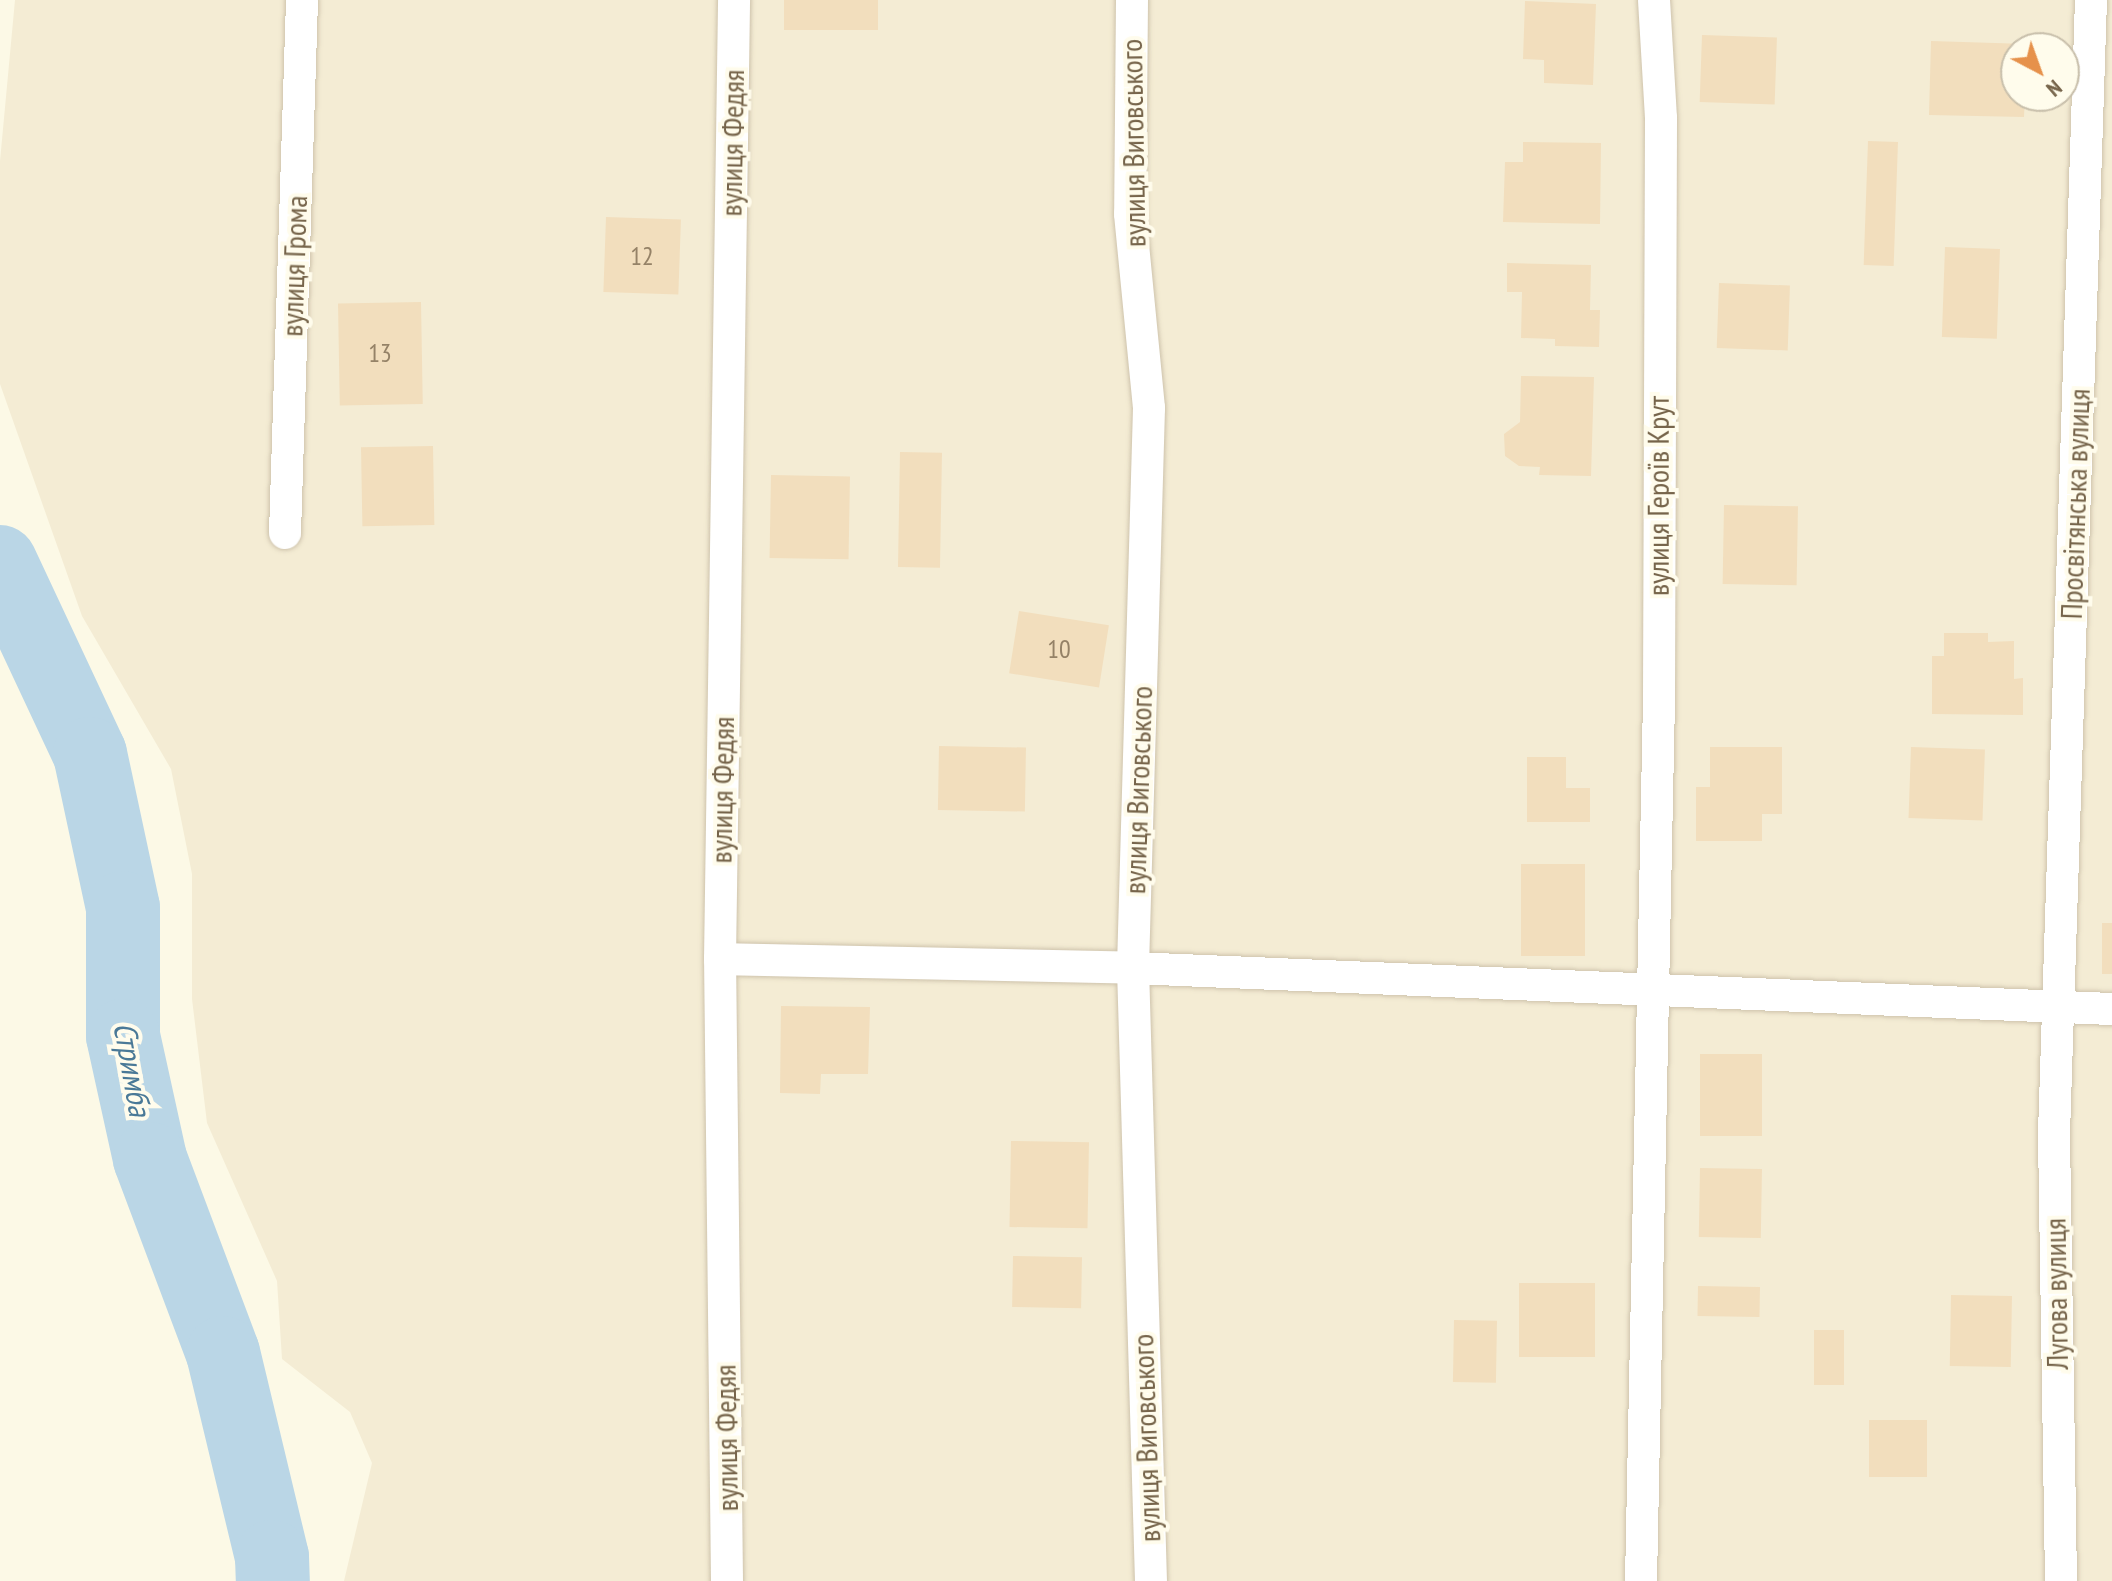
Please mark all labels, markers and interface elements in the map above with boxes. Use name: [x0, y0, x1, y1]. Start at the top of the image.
north arrow: [2000, 32, 2080, 112]
street label: вулиця Виговського: [1113, 39, 1153, 247]
street label: вулиця Федяя: [713, 69, 751, 217]
text: N: [2041, 74, 2068, 103]
street label: вулиця Грома: [274, 195, 314, 337]
house number: 12: [630, 240, 654, 272]
house number: 13: [368, 337, 392, 369]
street label: Просвітянська вулиця: [2053, 388, 2097, 620]
street label: вулиця Героїв Крут: [1640, 396, 1676, 596]
house number: 10: [1047, 633, 1071, 665]
street label: вулиця Виговського: [1116, 685, 1160, 895]
street label: вулиця Федяя: [703, 716, 741, 864]
water label: Стримба: [106, 1019, 160, 1119]
street label: Лугова вулиця: [2037, 1218, 2075, 1370]
street label: вулиця Виговського: [1124, 1333, 1168, 1543]
street label: вулиця Федяя: [707, 1364, 745, 1512]

